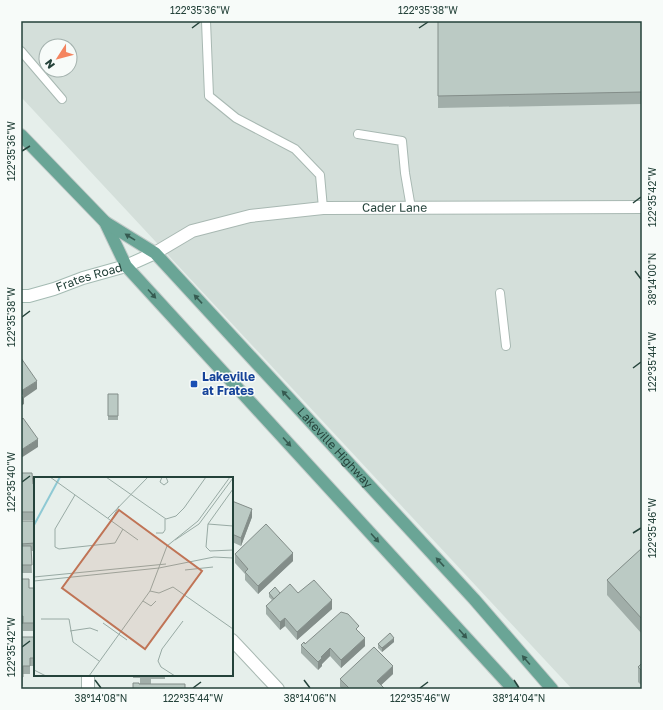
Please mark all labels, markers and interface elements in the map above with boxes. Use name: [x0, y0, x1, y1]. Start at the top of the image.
text: 122°35'36"W: [170, 4, 230, 16]
text: 122°35'38"W: [398, 4, 458, 16]
north arrow: [38, 38, 78, 78]
text: N: [42, 57, 57, 71]
text: 122°35'36"W: [5, 121, 17, 181]
text: 122°35'42"W: [646, 167, 658, 227]
street label: Cader Lane: [362, 200, 427, 215]
one-way arrow: [124, 234, 136, 241]
text: 38°14'00"N: [646, 253, 658, 305]
street label: Frates Road: [54, 259, 124, 295]
text: 122°35'38"W: [5, 287, 17, 347]
one-way arrow: [147, 289, 157, 299]
one-way arrow: [193, 294, 202, 304]
text: 122°35'44"W: [646, 332, 658, 392]
place label: Lakeville at Frates: [202, 369, 255, 398]
marker: Lakeville at Frates: [189, 379, 199, 389]
one-way arrow: [281, 389, 290, 400]
street label: Lakeville Highway: [294, 404, 376, 491]
one-way arrow: [282, 437, 292, 447]
text: 122°35'40"W: [5, 452, 17, 512]
inset map: [34, 477, 233, 676]
text: 122°35'46"W: [646, 498, 658, 558]
one-way arrow: [370, 533, 379, 543]
one-way arrow: [435, 557, 445, 567]
text: 122°35'42"W: [5, 617, 17, 677]
one-way arrow: [458, 628, 467, 639]
one-way arrow: [522, 654, 531, 665]
text: 38°14'08"N: [75, 692, 127, 704]
text: 122°35'44"W: [163, 692, 223, 704]
text: 38°14'06"N: [284, 692, 336, 704]
text: 122°35'46"W: [390, 692, 450, 704]
text: 38°14'04"N: [493, 692, 545, 704]

